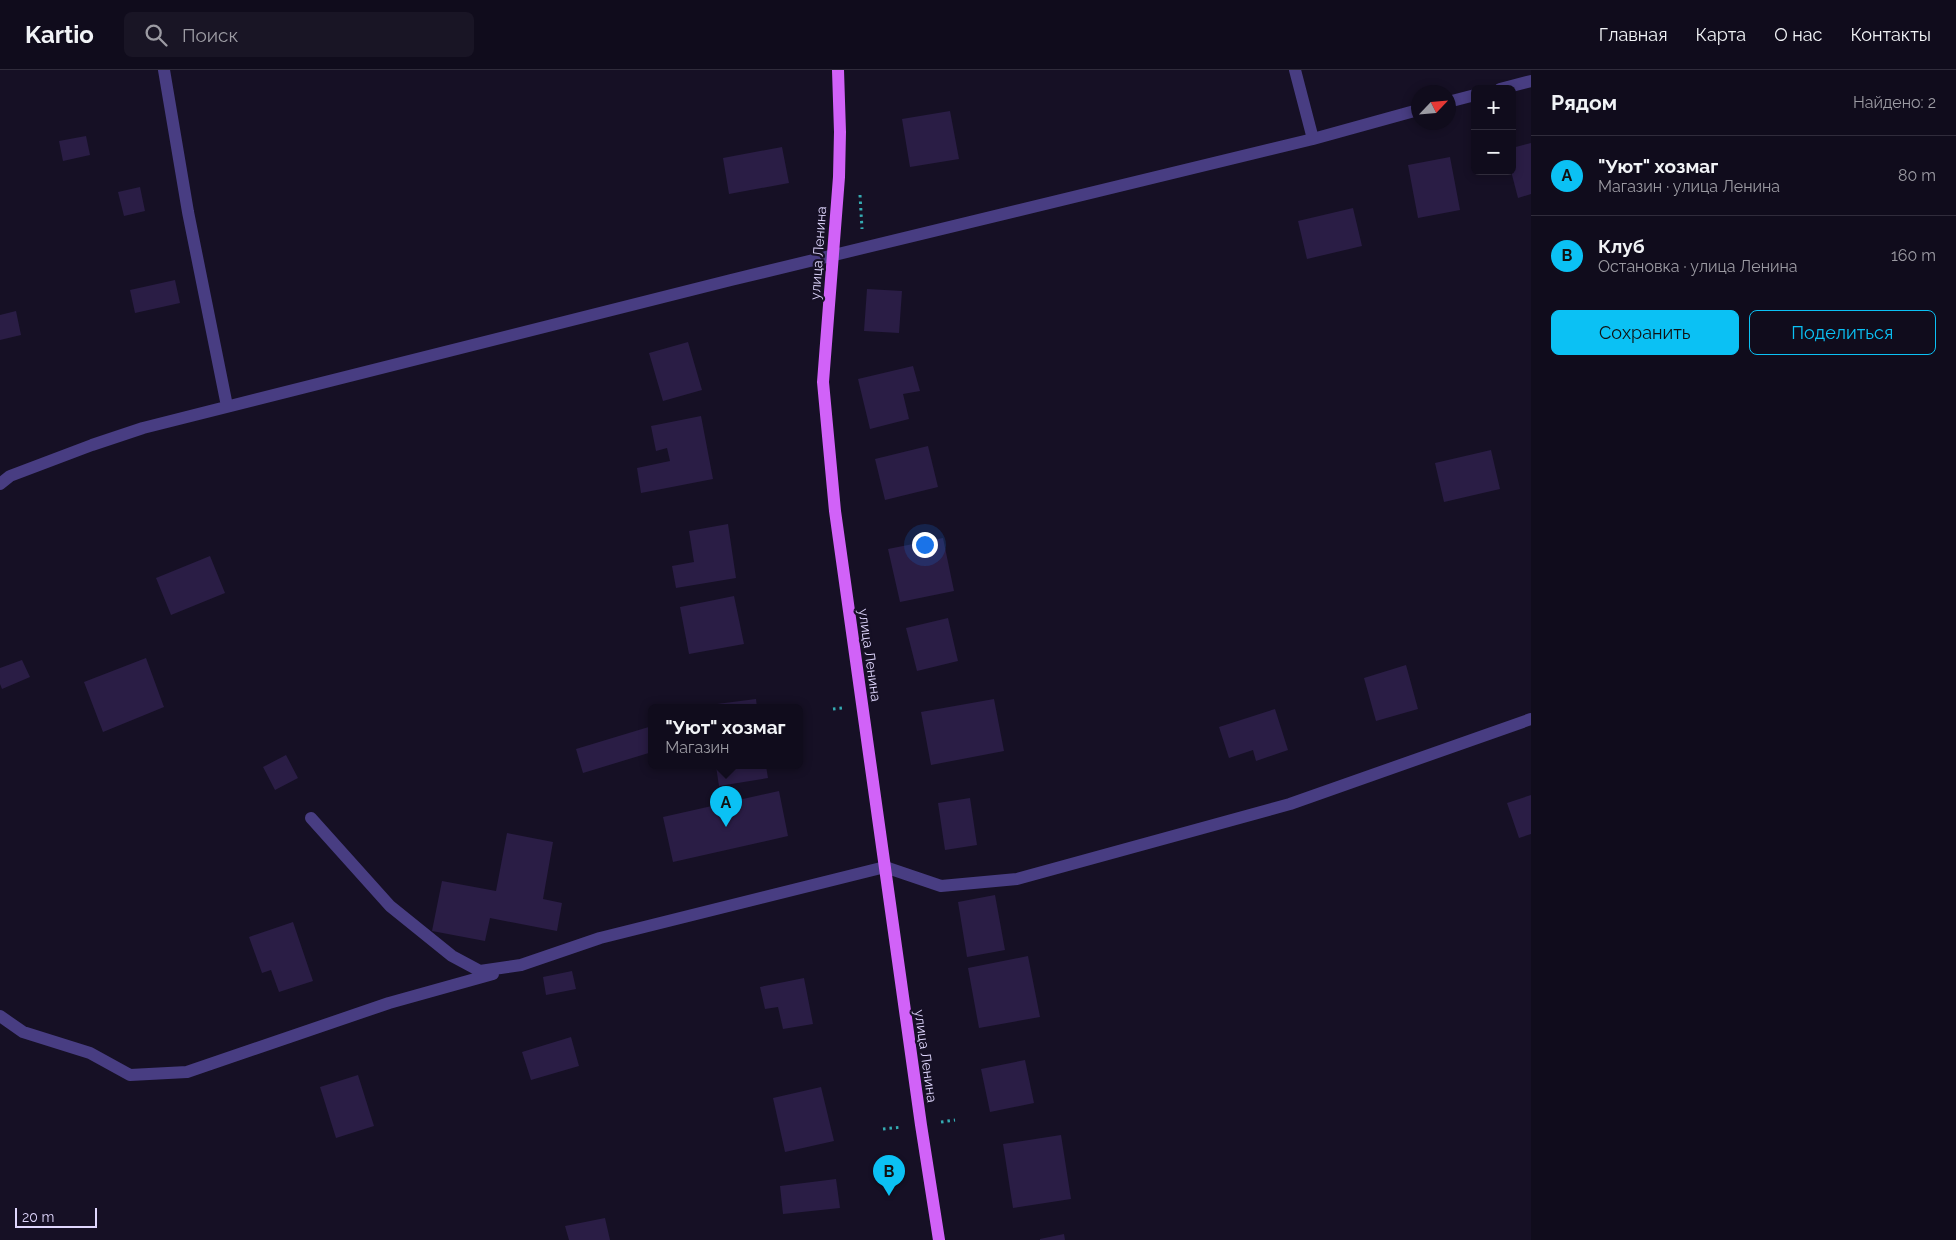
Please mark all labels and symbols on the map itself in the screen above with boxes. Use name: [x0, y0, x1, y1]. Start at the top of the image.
north arrow: [1411, 85, 1456, 130]
street label: улица Ленина: [807, 206, 829, 300]
your location: [912, 532, 938, 558]
street label: улица Ленина: [856, 607, 884, 703]
pin: A: [710, 786, 742, 827]
street label: улица Ленина: [912, 1008, 940, 1104]
pin: B: [873, 1155, 905, 1196]
scale bar: [15, 1205, 98, 1228]

